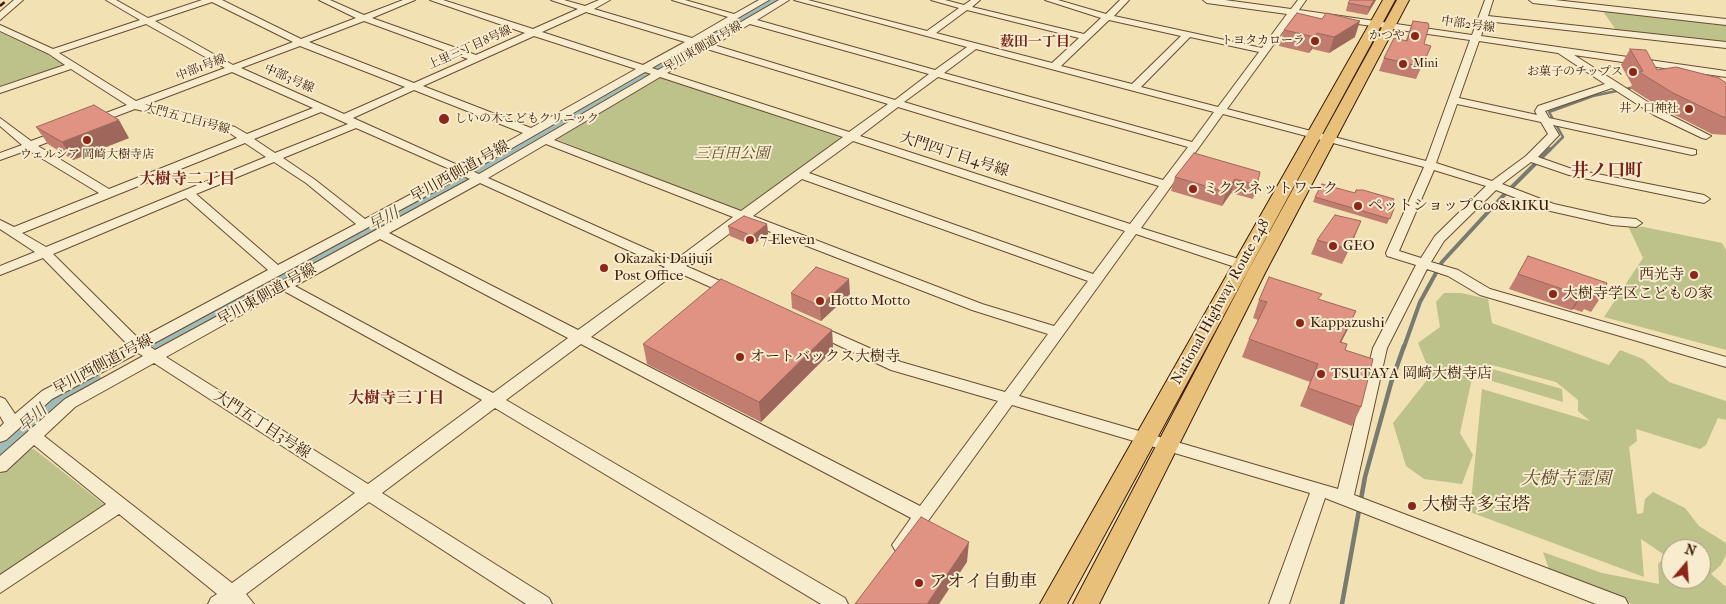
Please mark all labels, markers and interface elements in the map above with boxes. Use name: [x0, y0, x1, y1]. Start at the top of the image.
street label: 中部2号線: [1440, 14, 1496, 36]
street label: 早川東側道1号線: [661, 19, 745, 75]
street label: 上里三丁目8号線: [426, 23, 514, 73]
place label: かつや: [1369, 29, 1405, 43]
marker: かつや: [1409, 30, 1421, 42]
place label: トヨタカローラ: [1221, 34, 1305, 48]
district label: 薮田一丁目: [1000, 35, 1070, 51]
marker: トヨタカローラ: [1309, 35, 1321, 47]
street label: 中部1号線: [174, 52, 228, 84]
place label: Mini: [1413, 57, 1438, 71]
marker: Mini: [1397, 58, 1409, 70]
street label: 中部3号線: [262, 62, 316, 96]
place label: お菓子のチップス: [1527, 65, 1623, 79]
marker: お菓子のチップス: [1627, 66, 1639, 78]
street label: 大門五丁目1号線: [142, 101, 232, 137]
place label: 井ノ口神社: [1619, 102, 1679, 116]
marker: 井ノ口神社: [1683, 103, 1695, 115]
marker: しいの木こどもクリニック: [437, 112, 451, 126]
place label: しいの木こどもクリニック: [455, 112, 599, 126]
street label: 大門四丁目4号線: [897, 129, 1011, 181]
marker: ウェルシア 岡崎大樹寺店: [81, 134, 93, 146]
street label: 早川西側道1号線: [407, 137, 513, 207]
park label: 三百田公園: [695, 145, 769, 163]
place label: ウェルシア 岡崎大樹寺店: [20, 148, 154, 162]
district label: 井ノ口町: [1571, 161, 1643, 183]
district label: 大樹寺二丁目: [139, 170, 235, 190]
place label: ミクスネットワーク: [1203, 180, 1338, 198]
marker: ミクスネットワーク: [1187, 183, 1199, 195]
place label: ペットショップCoo&RIKU: [1368, 197, 1550, 215]
marker: ペットショップCoo&RIKU: [1352, 200, 1364, 212]
water label: 早川: [365, 204, 403, 236]
street label: National Highway Route 248: [1168, 216, 1274, 388]
place label: 7-Eleven: [760, 231, 815, 249]
marker: 7-Eleven: [744, 234, 756, 246]
place label: GEO: [1343, 237, 1375, 255]
marker: GEO: [1327, 240, 1339, 252]
place label: Okazaki Daijuji Post Office: [614, 250, 713, 285]
street label: 早川東側道1号線: [214, 260, 320, 330]
marker: Okazaki Daijuji Post Office: [598, 262, 610, 274]
place label: 西光寺: [1639, 266, 1684, 284]
marker: 西光寺: [1688, 269, 1700, 281]
place label: 大樹寺学区こどもの家: [1563, 285, 1713, 303]
marker: 大樹寺学区こどもの家: [1547, 288, 1559, 300]
place label: Hotto Motto: [830, 292, 910, 310]
marker: Hotto Motto: [814, 295, 826, 307]
place label: Kappazushi: [1310, 314, 1385, 332]
marker: Kappazushi: [1294, 317, 1306, 329]
street label: 早川西側道1号線: [50, 331, 156, 399]
place label: オートバックス大樹寺: [750, 348, 900, 366]
marker: オートバックス大樹寺: [734, 351, 746, 363]
place label: TSUTAYA 岡崎大樹寺店: [1331, 365, 1492, 383]
marker: TSUTAYA 岡崎大樹寺店: [1315, 368, 1327, 380]
street label: 大門五丁目3号線: [210, 387, 314, 463]
district label: 大樹寺三丁目: [348, 389, 444, 409]
water label: 早川: [15, 401, 51, 437]
park label: 大樹寺霊園: [1521, 469, 1611, 491]
place label: 大樹寺多宝塔: [1422, 495, 1530, 517]
marker: 大樹寺多宝塔: [1406, 500, 1418, 512]
north arrow: [1661, 539, 1711, 589]
text: N: [1683, 540, 1698, 560]
place label: アオイ自動車: [929, 572, 1037, 594]
marker: アオイ自動車: [913, 577, 925, 589]

